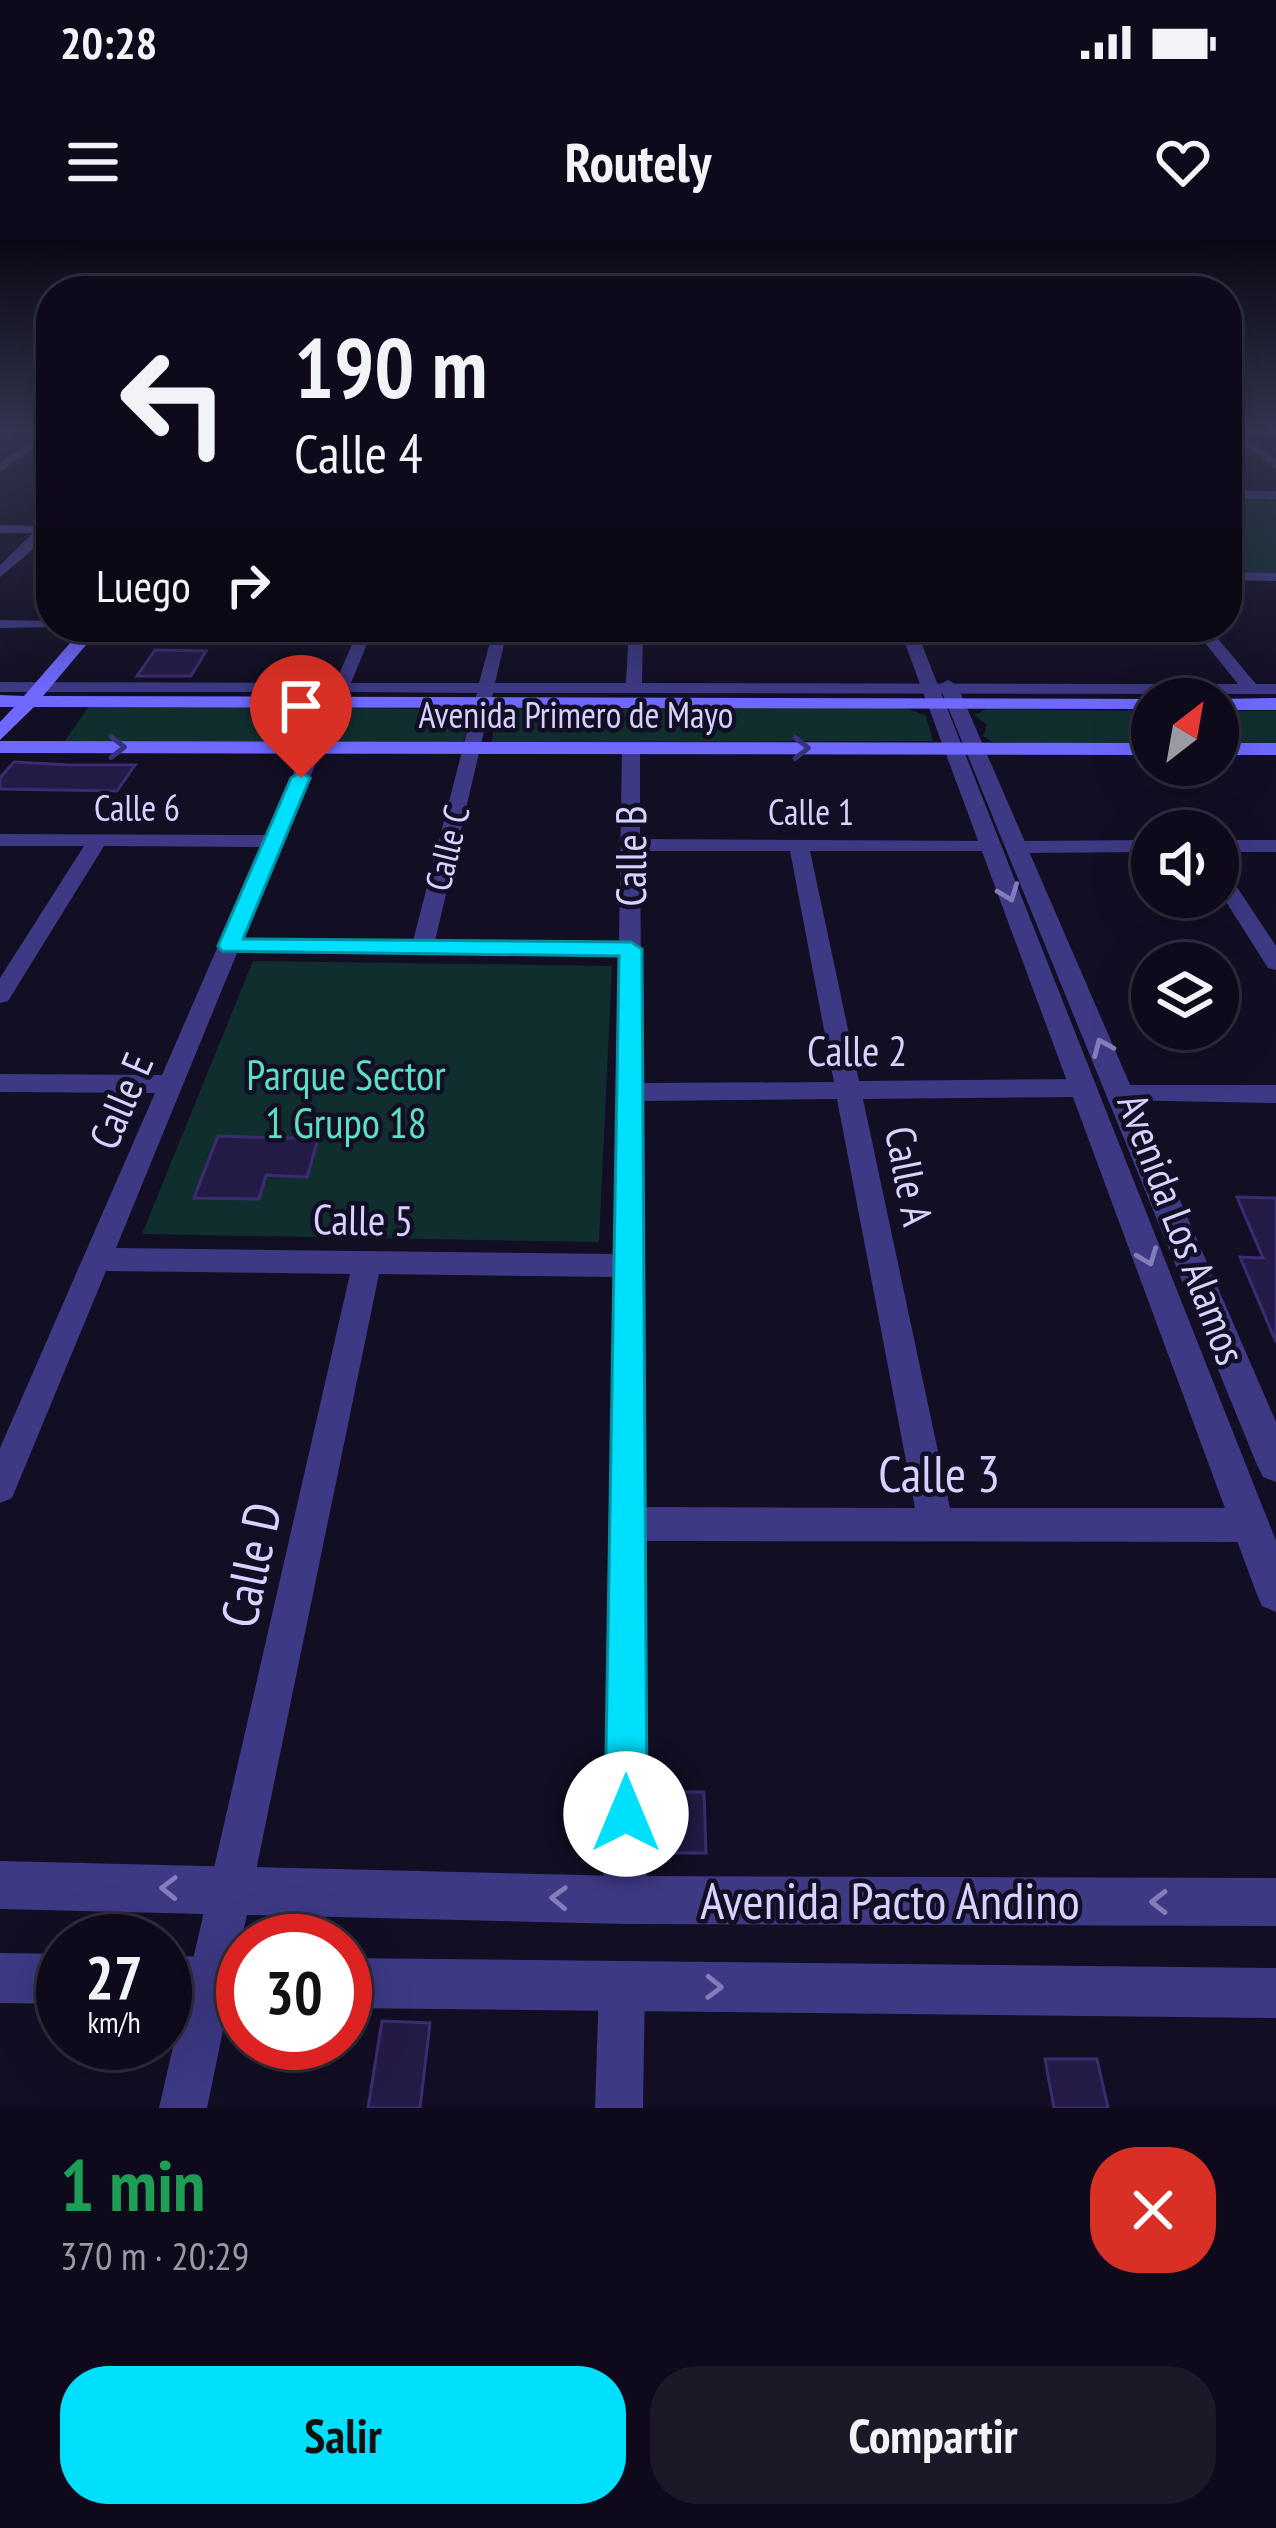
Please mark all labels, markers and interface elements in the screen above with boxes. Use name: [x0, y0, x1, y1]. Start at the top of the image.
text: 20:28: [60, 13, 157, 71]
text: Routely: [565, 127, 711, 197]
icon: menu: [60, 129, 126, 195]
icon: heart: [1150, 129, 1216, 195]
text: 190 m: [294, 312, 487, 421]
icon: left: [96, 324, 252, 480]
text: Calle 4: [294, 418, 423, 488]
icon: right: [215, 552, 281, 618]
text: Luego: [96, 556, 191, 614]
pin: [250, 655, 352, 778]
icon: arrive: [268, 673, 334, 739]
north arrow: [1131, 678, 1239, 786]
map controls: [1131, 678, 1239, 1050]
street label: Avenida Primero de Mayo: [419, 691, 733, 738]
one-way arrow: [109, 734, 127, 760]
one-way arrow: [793, 735, 811, 761]
street label: Calle 6: [94, 784, 180, 831]
street label: Calle 1: [768, 788, 854, 835]
street label: Calle C: [413, 800, 480, 895]
street label: Calle B: [603, 805, 658, 907]
button: sound: [1131, 810, 1239, 918]
one-way arrow: [995, 881, 1020, 902]
button: layers: [1131, 942, 1239, 1050]
street label: Calle 2: [807, 1023, 907, 1078]
one-way arrow: [1092, 1037, 1116, 1059]
street label: Calle E: [76, 1044, 165, 1157]
park label: Parque Sector 1 Grupo 18: [246, 1047, 446, 1150]
street label: Avenida Los Alamos: [1106, 1086, 1259, 1372]
street label: Calle A: [873, 1122, 946, 1230]
street label: Calle 5: [312, 1191, 414, 1248]
one-way arrow: [1134, 1246, 1159, 1267]
street label: Calle 3: [878, 1440, 1000, 1506]
street label: Calle D: [205, 1497, 295, 1633]
position arrow: [563, 1751, 689, 1877]
street label: Avenida Pacto Andino: [700, 1867, 1080, 1933]
one-way arrow: [159, 1875, 177, 1901]
one-way arrow: [549, 1886, 568, 1912]
one-way arrow: [1149, 1889, 1167, 1915]
speed limit sign: 30: [216, 1914, 372, 2070]
text: 27: [85, 1938, 143, 2016]
one-way arrow: [706, 1974, 724, 2000]
text: km/h: [87, 2002, 141, 2041]
text: 1 min: [60, 2138, 205, 2231]
button: close: [1090, 2147, 1216, 2273]
text: 370 m · 20:29: [60, 2230, 249, 2281]
button: Salir: [60, 2366, 626, 2504]
button: Compartir: [650, 2366, 1216, 2504]

